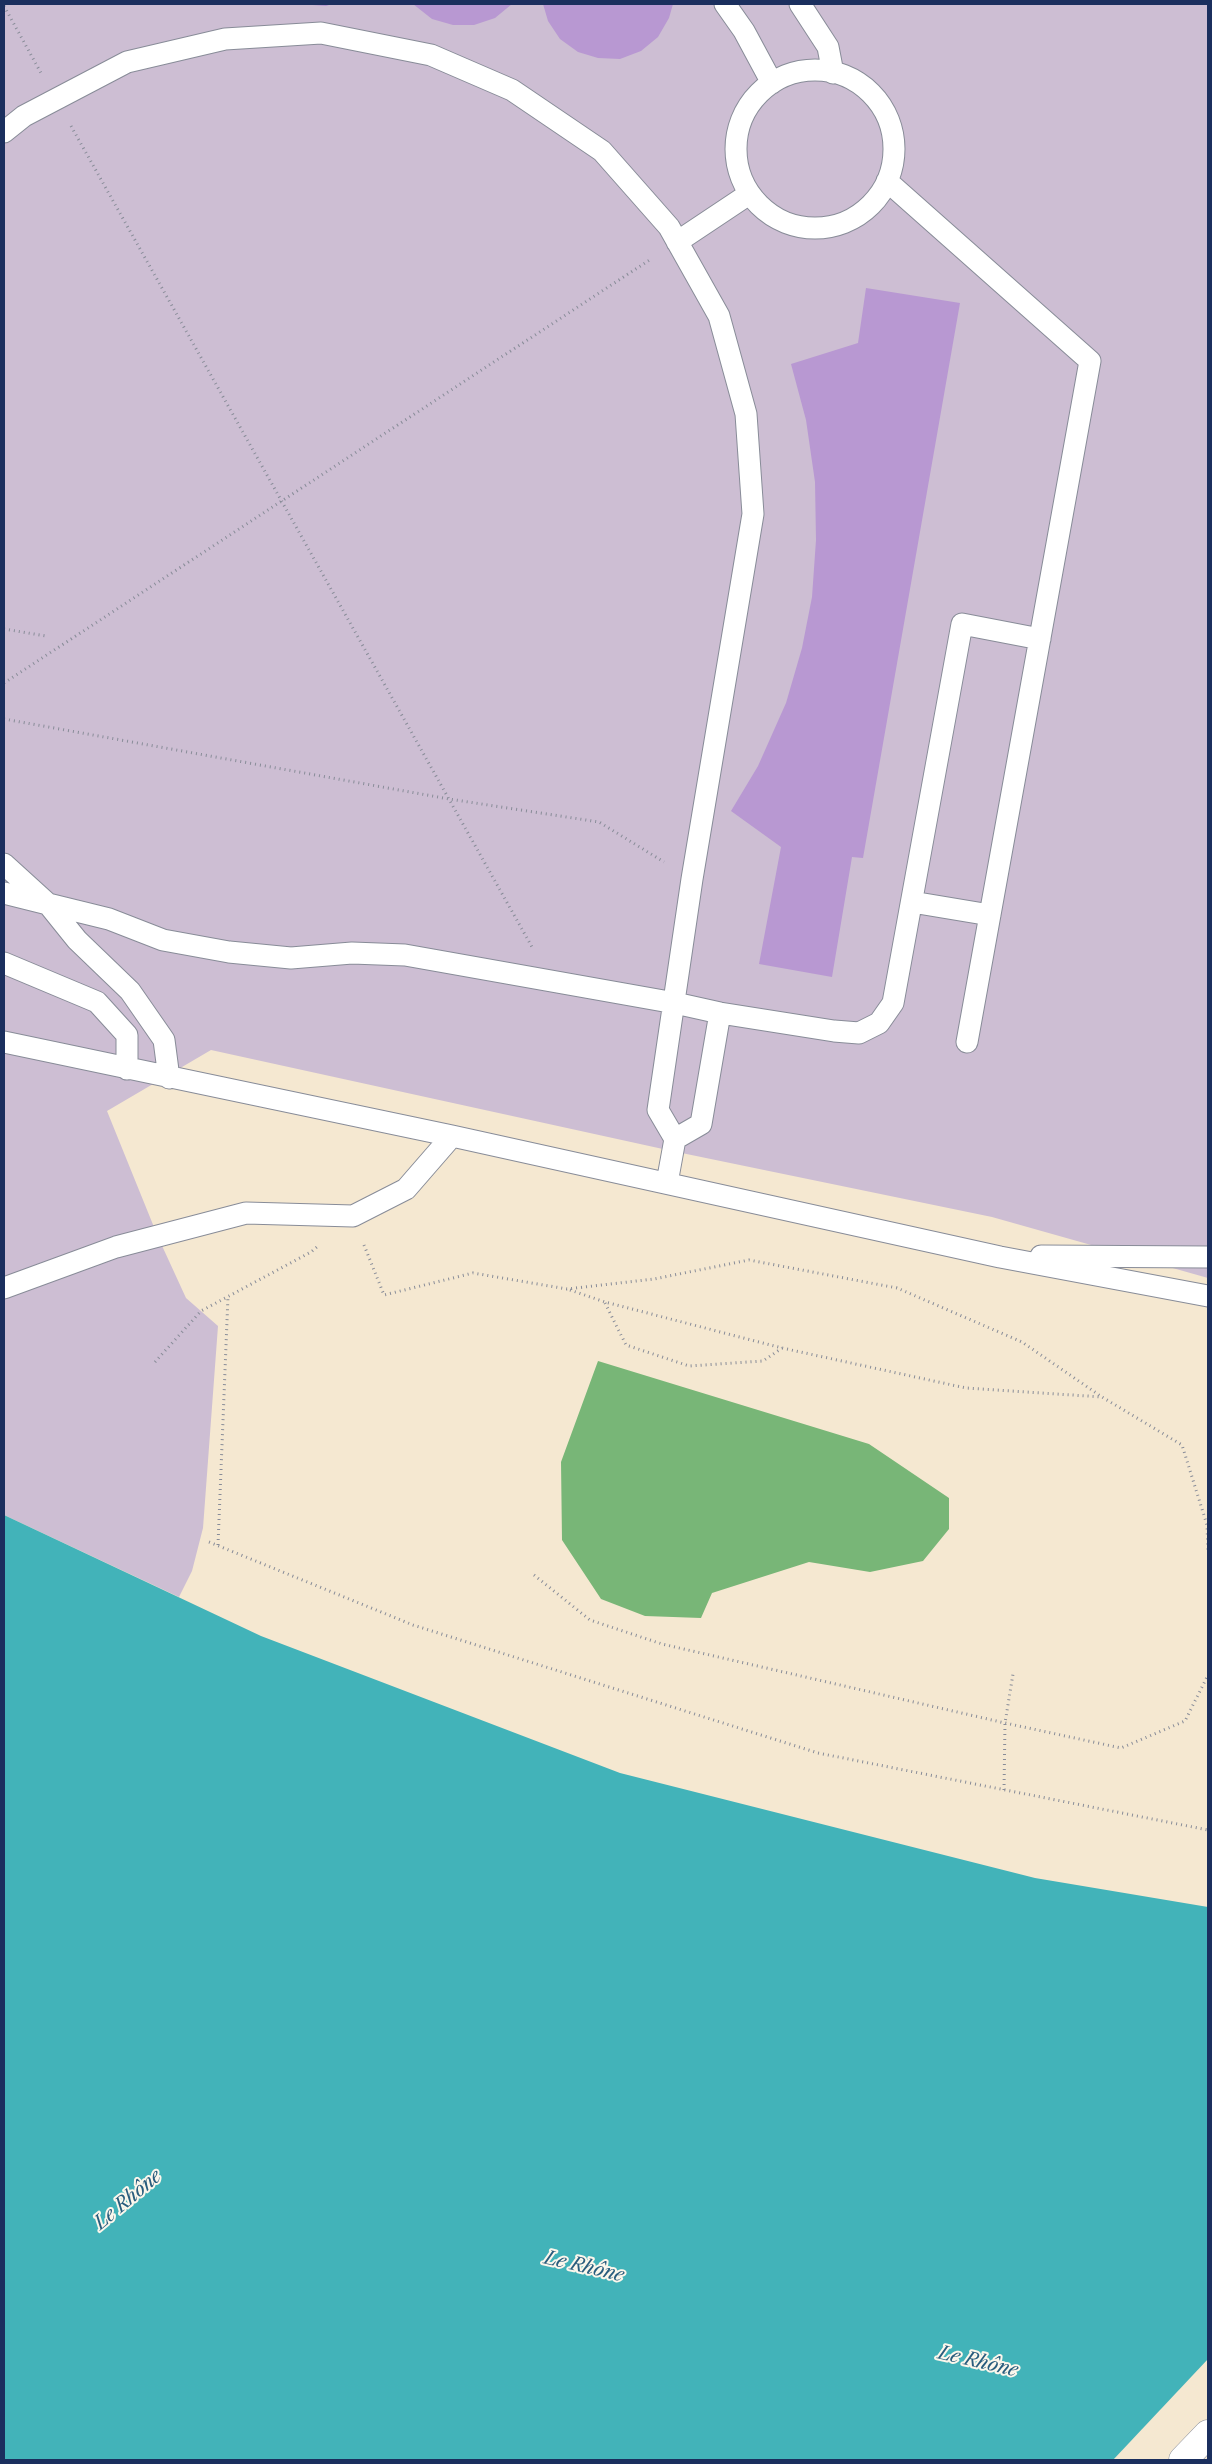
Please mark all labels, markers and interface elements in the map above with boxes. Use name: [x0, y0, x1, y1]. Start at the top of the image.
water label: Le Rhône: [90, 2165, 166, 2235]
water label: Le Rhône: [542, 2247, 626, 2287]
water label: Le Rhône: [936, 2342, 1020, 2382]

